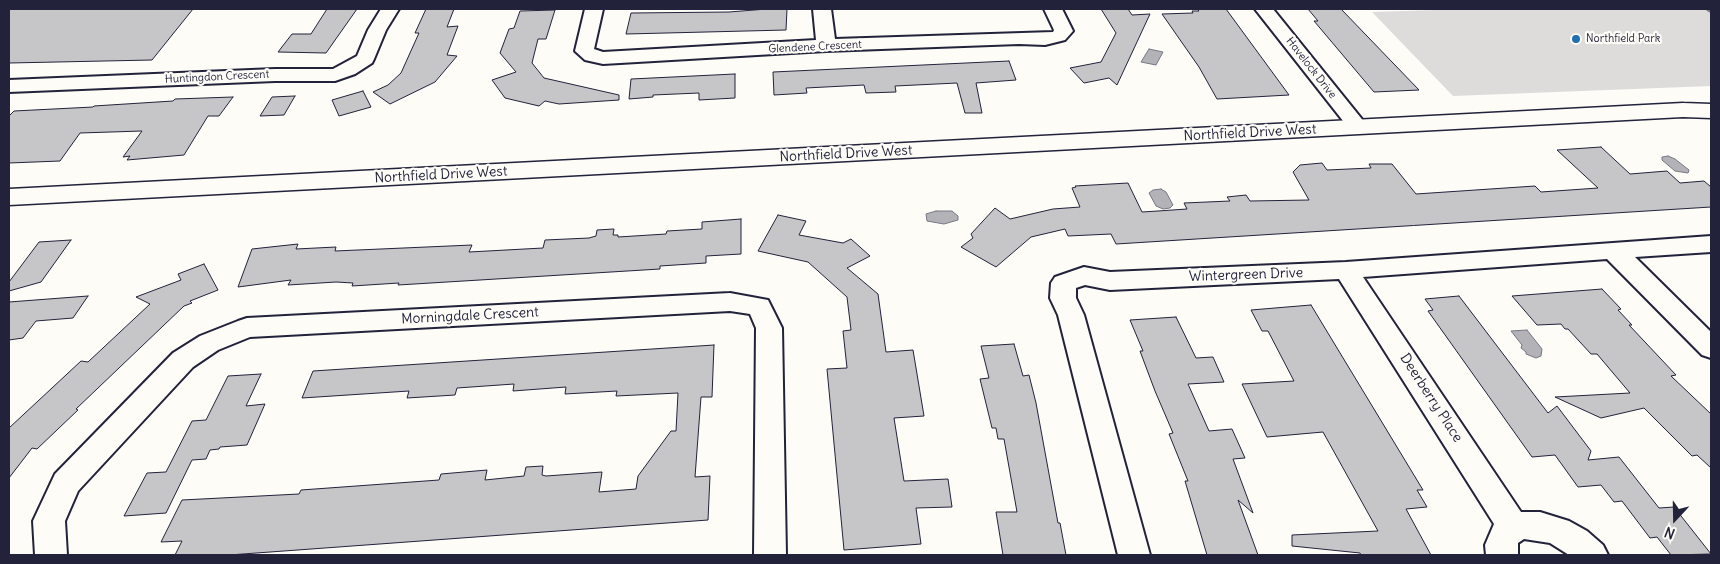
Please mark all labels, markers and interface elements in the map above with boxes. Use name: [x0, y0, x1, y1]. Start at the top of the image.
place label: Northfield Park: [1586, 32, 1660, 46]
marker: Northfield Park: [1570, 33, 1582, 45]
street label: Havelock Drive: [1283, 35, 1339, 101]
street label: Glendene Crescent: [768, 38, 862, 56]
street label: Huntingdon Crescent: [164, 68, 270, 86]
street label: Northfield Drive West: [1183, 121, 1317, 145]
street label: Northfield Drive West: [779, 142, 913, 166]
street label: Northfield Drive West: [374, 163, 508, 187]
street label: Wintergreen Drive: [1189, 265, 1303, 285]
street label: Morningdale Crescent: [401, 304, 539, 328]
street label: Deerberry Place: [1396, 350, 1466, 446]
north arrow: [1650, 494, 1700, 544]
text: N: [1662, 523, 1677, 543]

